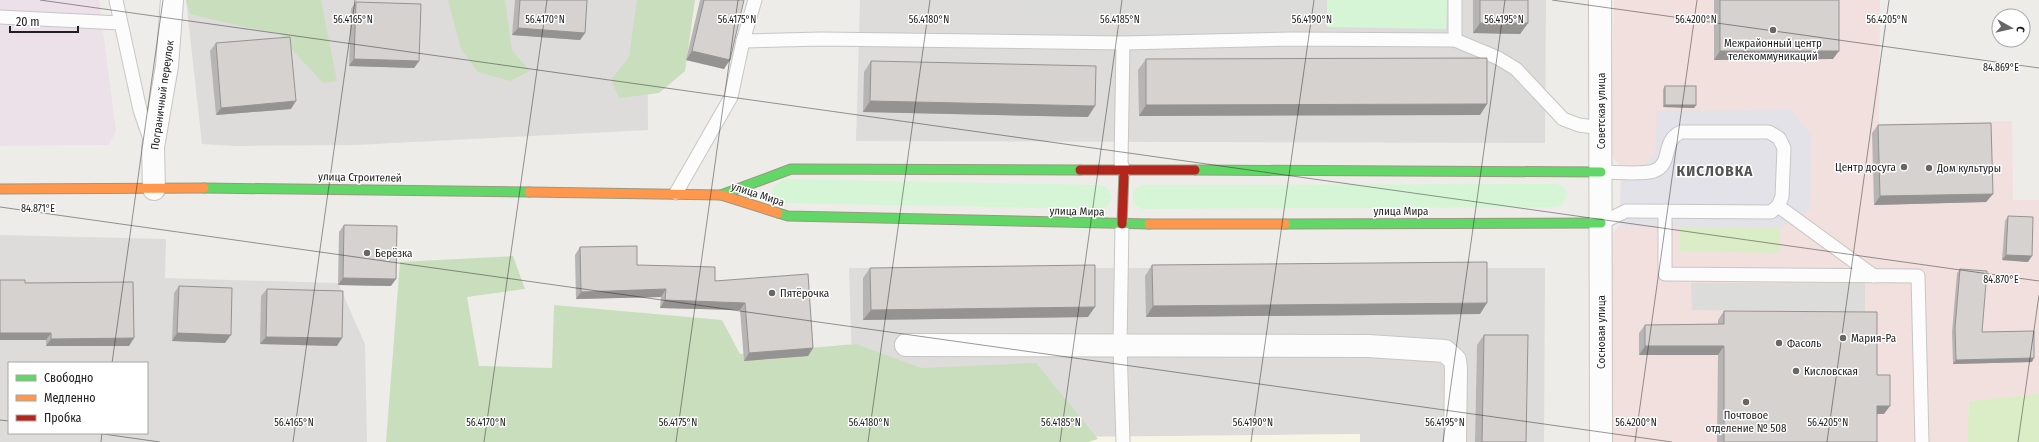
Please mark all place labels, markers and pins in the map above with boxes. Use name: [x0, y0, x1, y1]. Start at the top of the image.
marker: Межрайонный центр телекоммуникаций: [1768, 25, 1778, 35]
place label: Межрайонный центр телекоммуникаций: [1724, 37, 1822, 63]
place label: Центр досуга: [1835, 161, 1896, 174]
marker: Центр досуга: [1899, 162, 1909, 172]
place label: Дом культуры: [1936, 162, 2001, 175]
marker: Дом культуры: [1924, 163, 1934, 173]
place label: Берёзка: [375, 247, 413, 260]
marker: Берёзка: [362, 248, 372, 258]
place label: Пятёрочка: [780, 287, 829, 300]
marker: Пятёрочка: [767, 288, 777, 298]
place label: Мария-Ра: [1851, 332, 1896, 345]
marker: Мария-Ра: [1838, 333, 1848, 343]
place label: Фасоль: [1787, 337, 1821, 350]
marker: Фасоль: [1774, 338, 1784, 348]
place label: Кисловская: [1804, 365, 1858, 378]
marker: Кисловская: [1791, 366, 1801, 376]
marker: Почтовое отделение № 508: [1741, 397, 1751, 407]
place label: Почтовое отделение № 508: [1705, 409, 1787, 435]

